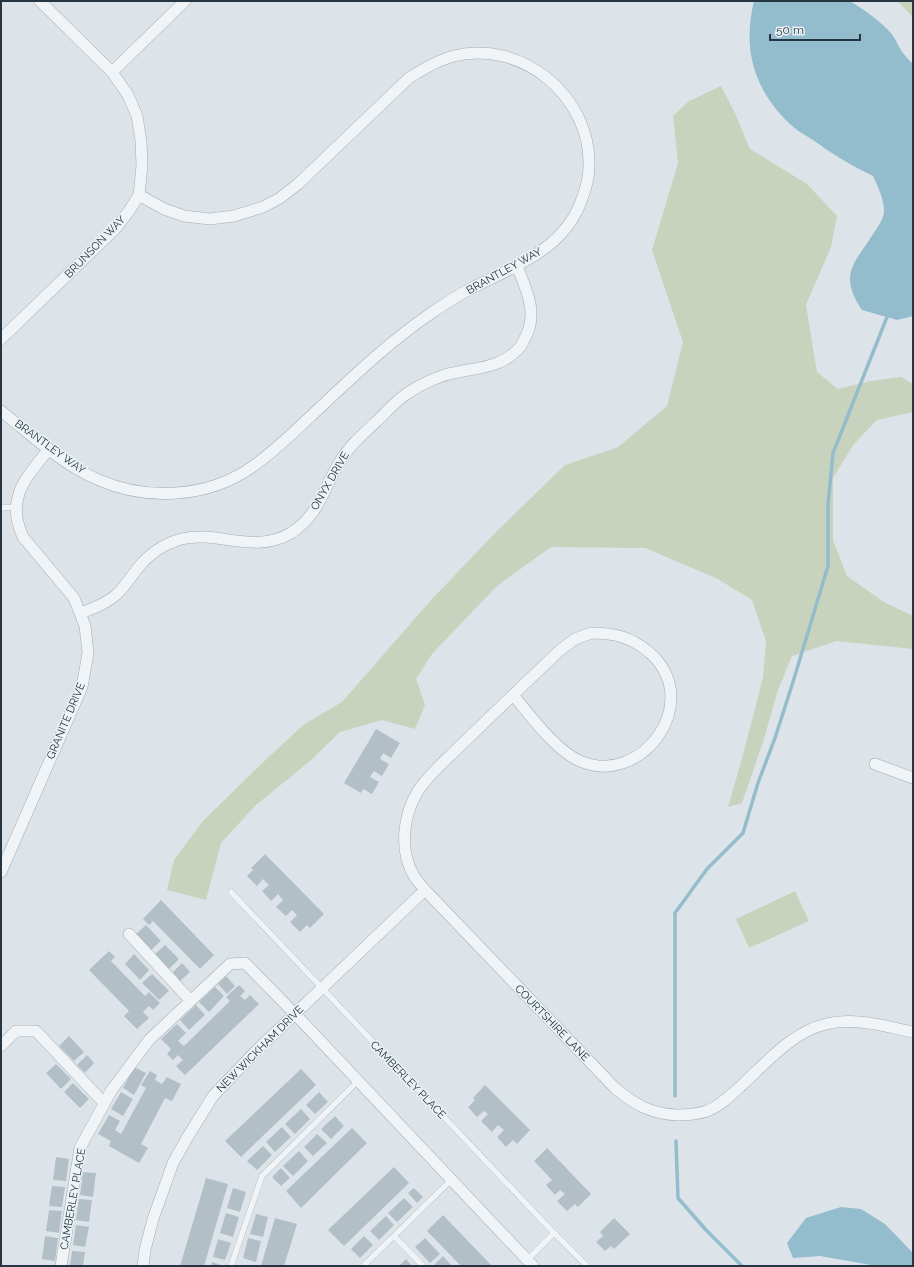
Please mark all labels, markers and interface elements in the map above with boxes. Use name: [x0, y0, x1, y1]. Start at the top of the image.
scale bar: [770, 16, 860, 42]
text: 50 m: [776, 23, 804, 37]
street label: BRUNSON WAY: [62, 213, 128, 281]
street label: BRANTLEY WAY: [464, 245, 544, 297]
street label: BRANTLEY WAY: [12, 417, 88, 477]
street label: ONYX DRIVE: [308, 449, 352, 513]
street label: GRANITE DRIVE: [44, 681, 88, 761]
street label: COURTSHIRE LANE: [512, 982, 592, 1064]
street label: NEW WICKHAM DRIVE: [214, 1003, 306, 1095]
street label: CAMBERLEY PLACE: [368, 1038, 449, 1122]
street label: CAMBERLEY PLACE: [58, 1147, 88, 1251]

